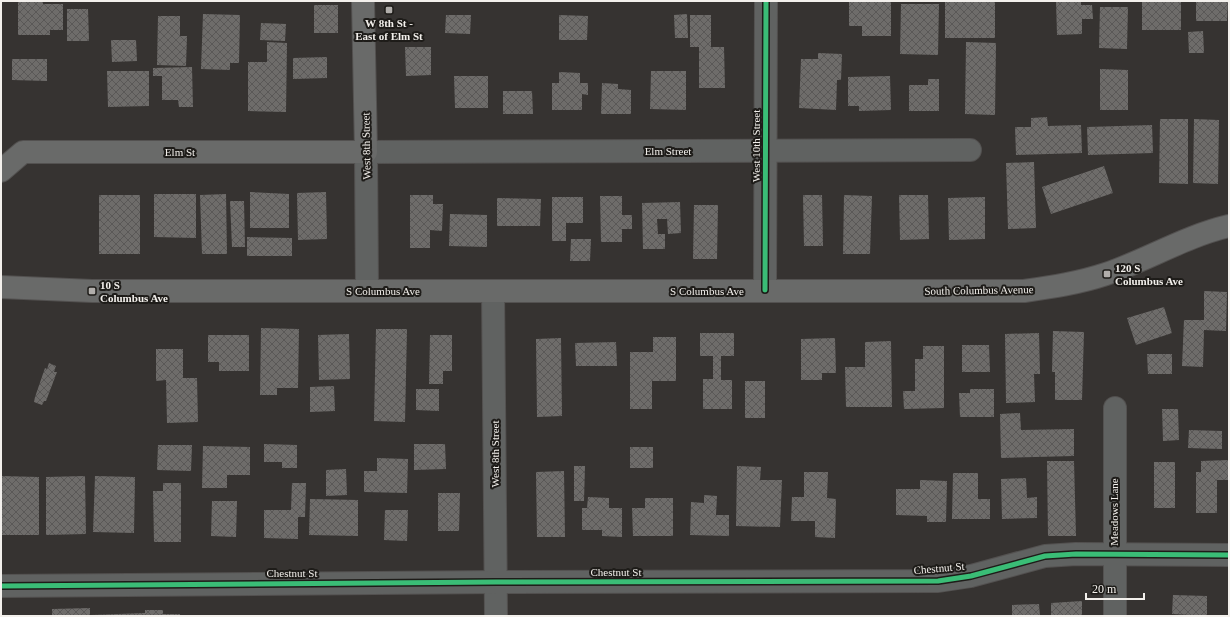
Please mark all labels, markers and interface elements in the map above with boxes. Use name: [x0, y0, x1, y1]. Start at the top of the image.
marker: W 8th St - East of Elm St: [384, 5, 394, 15]
place label: W 8th St - East of Elm St: [355, 17, 423, 42]
street label: West 10th Street: [750, 110, 762, 182]
street label: West 8th Street: [359, 112, 373, 180]
street label: Elm Street: [645, 145, 691, 157]
street label: Elm St: [165, 146, 195, 158]
place label: 120 S Columbus Ave: [1115, 262, 1183, 287]
marker: 120 S Columbus Ave: [1102, 269, 1112, 279]
place label: 10 S Columbus Ave: [100, 279, 168, 304]
street label: South Columbus Avenue: [924, 283, 1034, 297]
street label: S Columbus Ave: [346, 285, 420, 297]
street label: S Columbus Ave: [670, 285, 744, 297]
marker: 10 S Columbus Ave: [87, 286, 97, 296]
street label: West 8th Street: [489, 421, 501, 487]
street label: Meadows Lane: [1108, 478, 1120, 546]
street label: Chestnut St: [913, 560, 965, 576]
street label: Chestnut St: [590, 566, 642, 578]
street label: Chestnut St: [266, 567, 318, 579]
scale bar: [1086, 575, 1144, 601]
text: 20 m: [1092, 582, 1117, 596]

